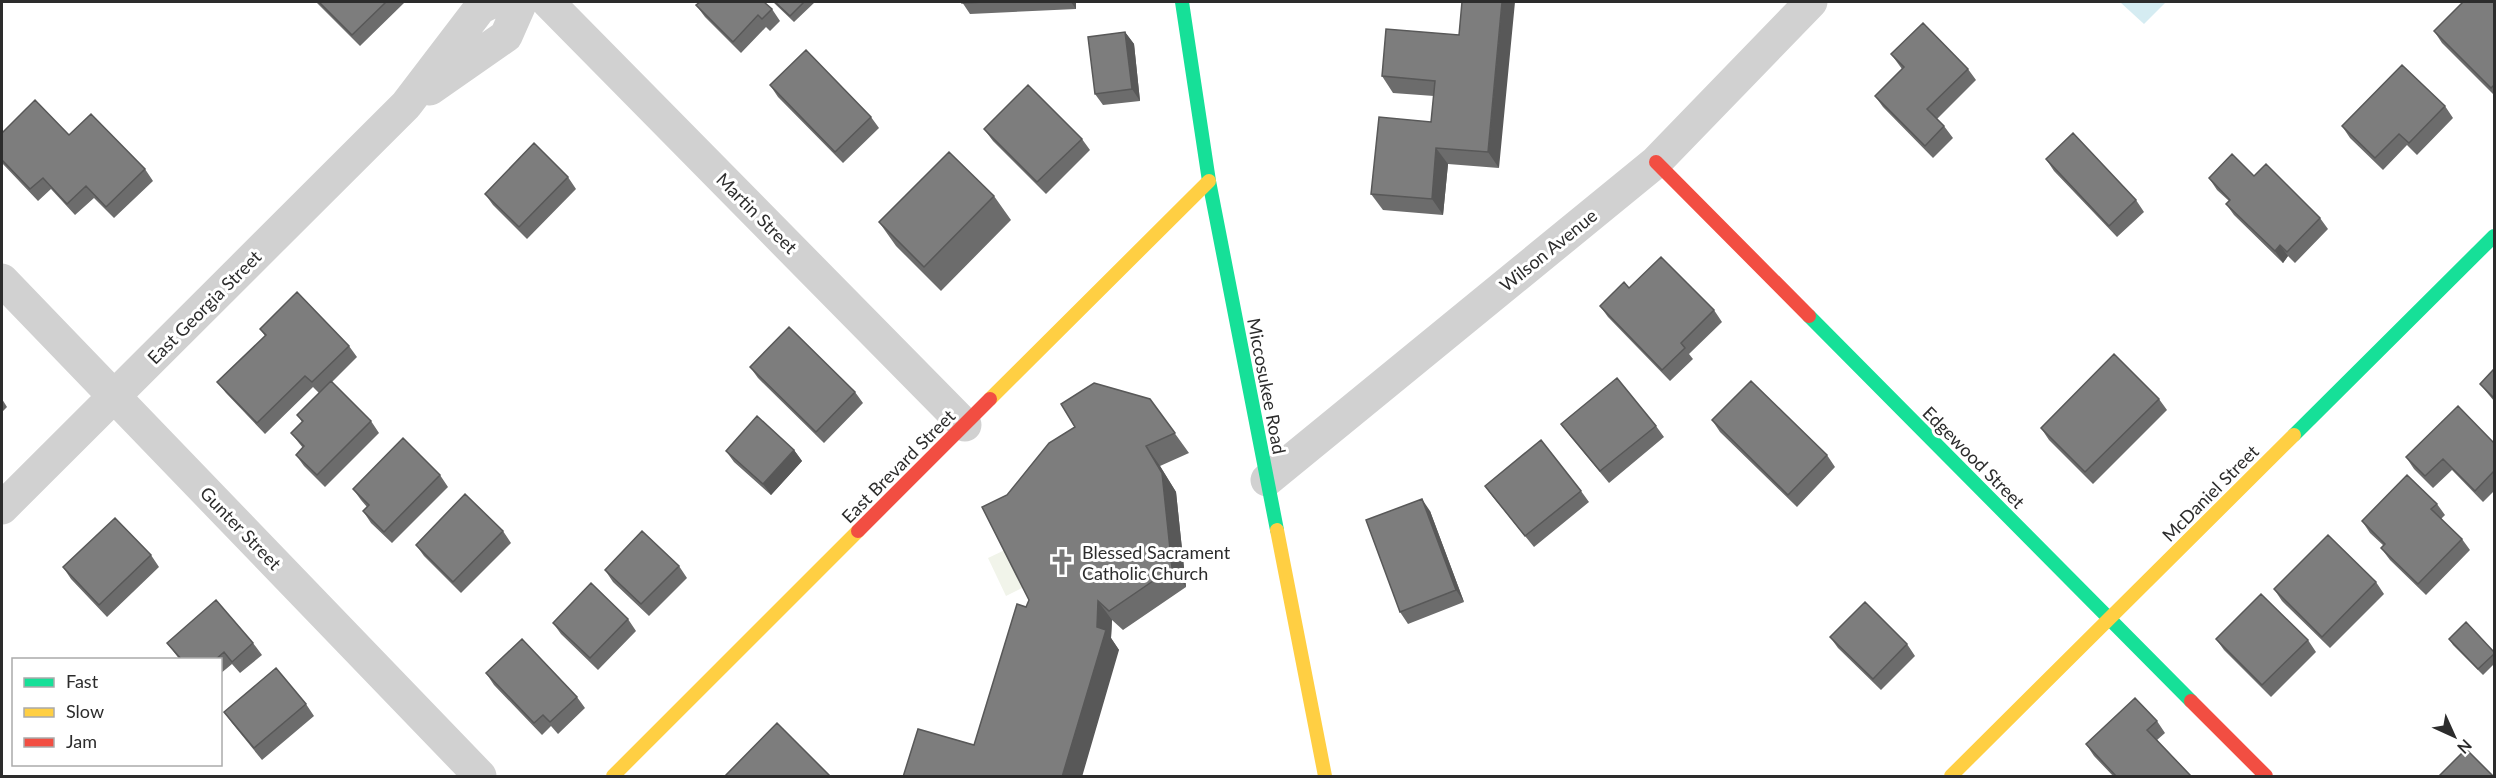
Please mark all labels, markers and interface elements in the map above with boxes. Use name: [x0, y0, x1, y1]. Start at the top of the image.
street label: Martin Street: [712, 168, 802, 258]
street label: Wilson Avenue: [1495, 204, 1601, 296]
street label: East Georgia Street: [143, 245, 266, 368]
street label: Miccosukee Road: [1243, 316, 1291, 456]
street label: Edgewood Street: [1918, 401, 2030, 513]
street label: East Brevard Street: [837, 404, 960, 527]
street label: McDaniel Street: [2157, 440, 2263, 546]
street label: Gunter Street: [196, 482, 286, 575]
place label: Blessed Sacrament Catholic Church: [1082, 541, 1231, 584]
church icon: Blessed Sacrament Catholic Church: [1047, 547, 1077, 577]
legend: [12, 658, 222, 766]
text: Fast: [66, 670, 99, 692]
text: Slow: [66, 700, 104, 722]
north arrow: [2424, 706, 2484, 766]
text: Jam: [66, 730, 97, 752]
text: N: [2454, 736, 2476, 758]

